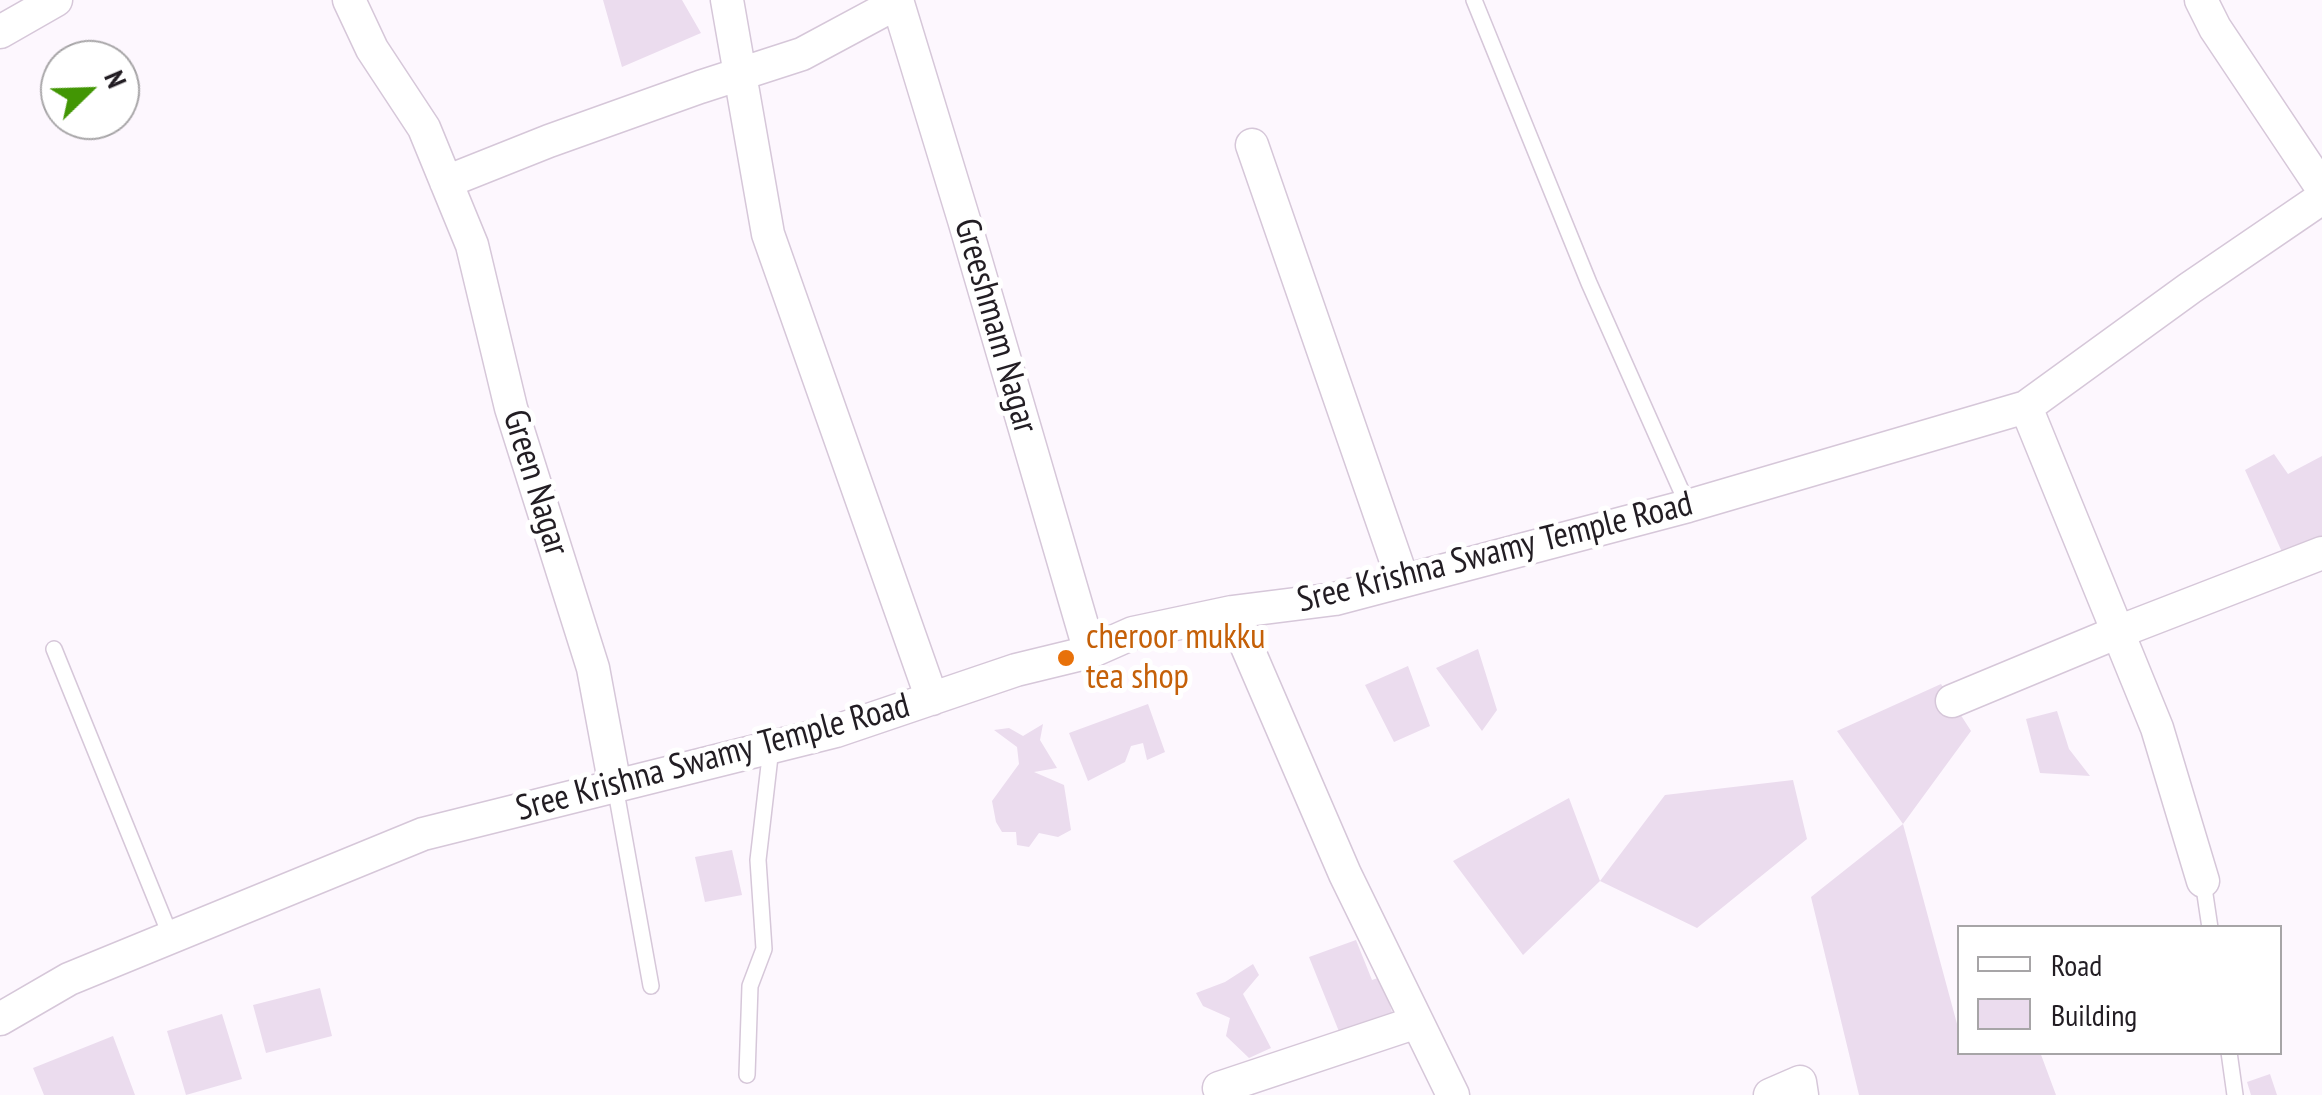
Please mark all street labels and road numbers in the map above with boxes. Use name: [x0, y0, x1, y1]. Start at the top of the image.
street label: Greeshmam Nagar: [944, 214, 1046, 438]
street label: Green Nagar: [493, 405, 577, 561]
street label: Sree Krishna Swamy Temple Road: [1293, 484, 1697, 622]
street label: Sree Krishna Swamy Temple Road: [512, 685, 914, 831]

